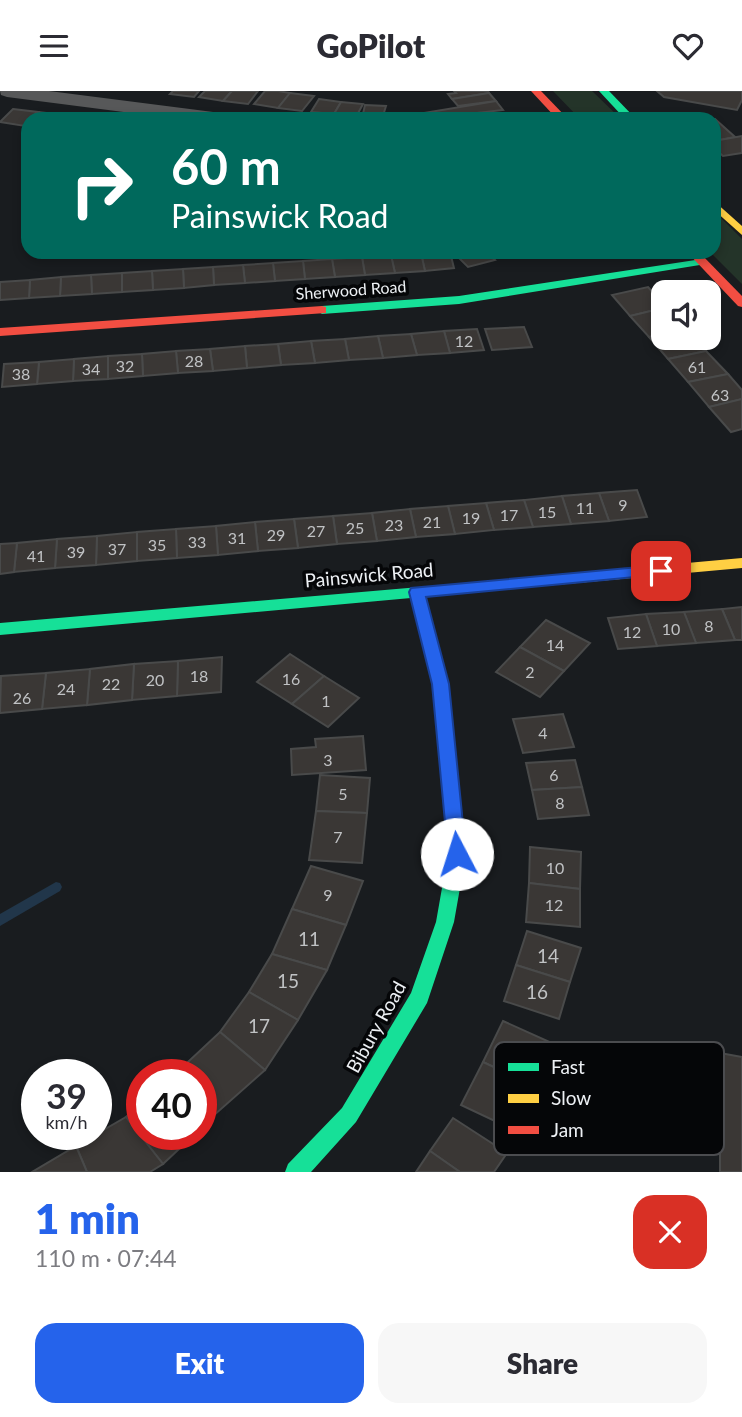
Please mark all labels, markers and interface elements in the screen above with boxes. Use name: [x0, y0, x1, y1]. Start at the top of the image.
text: GoPilot: [317, 26, 425, 65]
icon: menu: [35, 27, 73, 65]
icon: heart: [669, 27, 707, 65]
text: 60 m: [171, 137, 281, 195]
icon: right: [56, 140, 147, 231]
text: Painswick Road: [171, 196, 389, 235]
street label: Sherwood Road: [295, 276, 407, 303]
map controls: [651, 280, 721, 350]
button: sound: [651, 280, 721, 350]
house number: 12: [455, 331, 473, 350]
house number: 28: [185, 351, 203, 370]
house number: 32: [116, 356, 134, 375]
house number: 61: [688, 357, 706, 376]
house number: 34: [82, 359, 100, 378]
house number: 38: [12, 364, 30, 383]
house number: 63: [711, 385, 729, 404]
house number: 9: [618, 495, 628, 514]
house number: 11: [576, 498, 594, 517]
house number: 15: [538, 502, 556, 521]
house number: 17: [500, 505, 518, 524]
house number: 19: [462, 508, 480, 527]
house number: 21: [423, 512, 441, 531]
house number: 23: [385, 515, 403, 534]
house number: 25: [346, 518, 364, 537]
house number: 27: [307, 521, 325, 540]
house number: 29: [267, 525, 285, 544]
house number: 31: [228, 528, 246, 547]
house number: 33: [188, 532, 206, 551]
house number: 35: [148, 535, 166, 554]
house number: 37: [108, 539, 126, 558]
pin: [631, 541, 691, 601]
house number: 39: [67, 542, 85, 561]
house number: 41: [27, 546, 45, 565]
icon: arrive: [642, 552, 680, 590]
street label: Painswick Road: [304, 557, 434, 592]
house number: 8: [704, 616, 714, 635]
house number: 10: [662, 619, 680, 638]
house number: 12: [623, 622, 641, 641]
house number: 14: [546, 635, 564, 654]
house number: 2: [525, 662, 535, 681]
house number: 18: [190, 666, 208, 685]
house number: 16: [282, 669, 300, 688]
house number: 20: [146, 670, 164, 689]
house number: 22: [102, 674, 120, 693]
house number: 24: [57, 679, 75, 698]
house number: 26: [13, 688, 31, 707]
house number: 1: [321, 691, 331, 710]
house number: 4: [538, 723, 548, 742]
house number: 3: [323, 750, 333, 769]
house number: 6: [549, 765, 559, 784]
house number: 5: [338, 784, 348, 803]
house number: 8: [555, 793, 565, 812]
position arrow: [420, 817, 494, 891]
house number: 7: [333, 827, 343, 846]
house number: 10: [546, 858, 564, 877]
house number: 9: [323, 885, 333, 904]
house number: 12: [545, 895, 563, 914]
house number: 11: [298, 927, 320, 950]
house number: 14: [537, 944, 559, 967]
house number: 15: [277, 969, 299, 992]
street label: Bibury Road: [341, 977, 410, 1077]
house number: 16: [526, 980, 548, 1003]
house number: 17: [248, 1014, 270, 1037]
legend: [494, 1042, 724, 1155]
text: Fast: [551, 1055, 585, 1078]
speed limit sign: 40: [126, 1059, 217, 1150]
text: 39: [46, 1074, 87, 1116]
text: Slow: [551, 1086, 591, 1109]
text: km/h: [45, 1111, 88, 1133]
text: Jam: [551, 1118, 584, 1141]
text: 1 min: [35, 1193, 140, 1243]
button: close: [633, 1195, 707, 1269]
text: 110 m · 07:44: [35, 1244, 177, 1272]
button: Exit: [35, 1323, 364, 1403]
button: Share: [378, 1323, 707, 1403]

